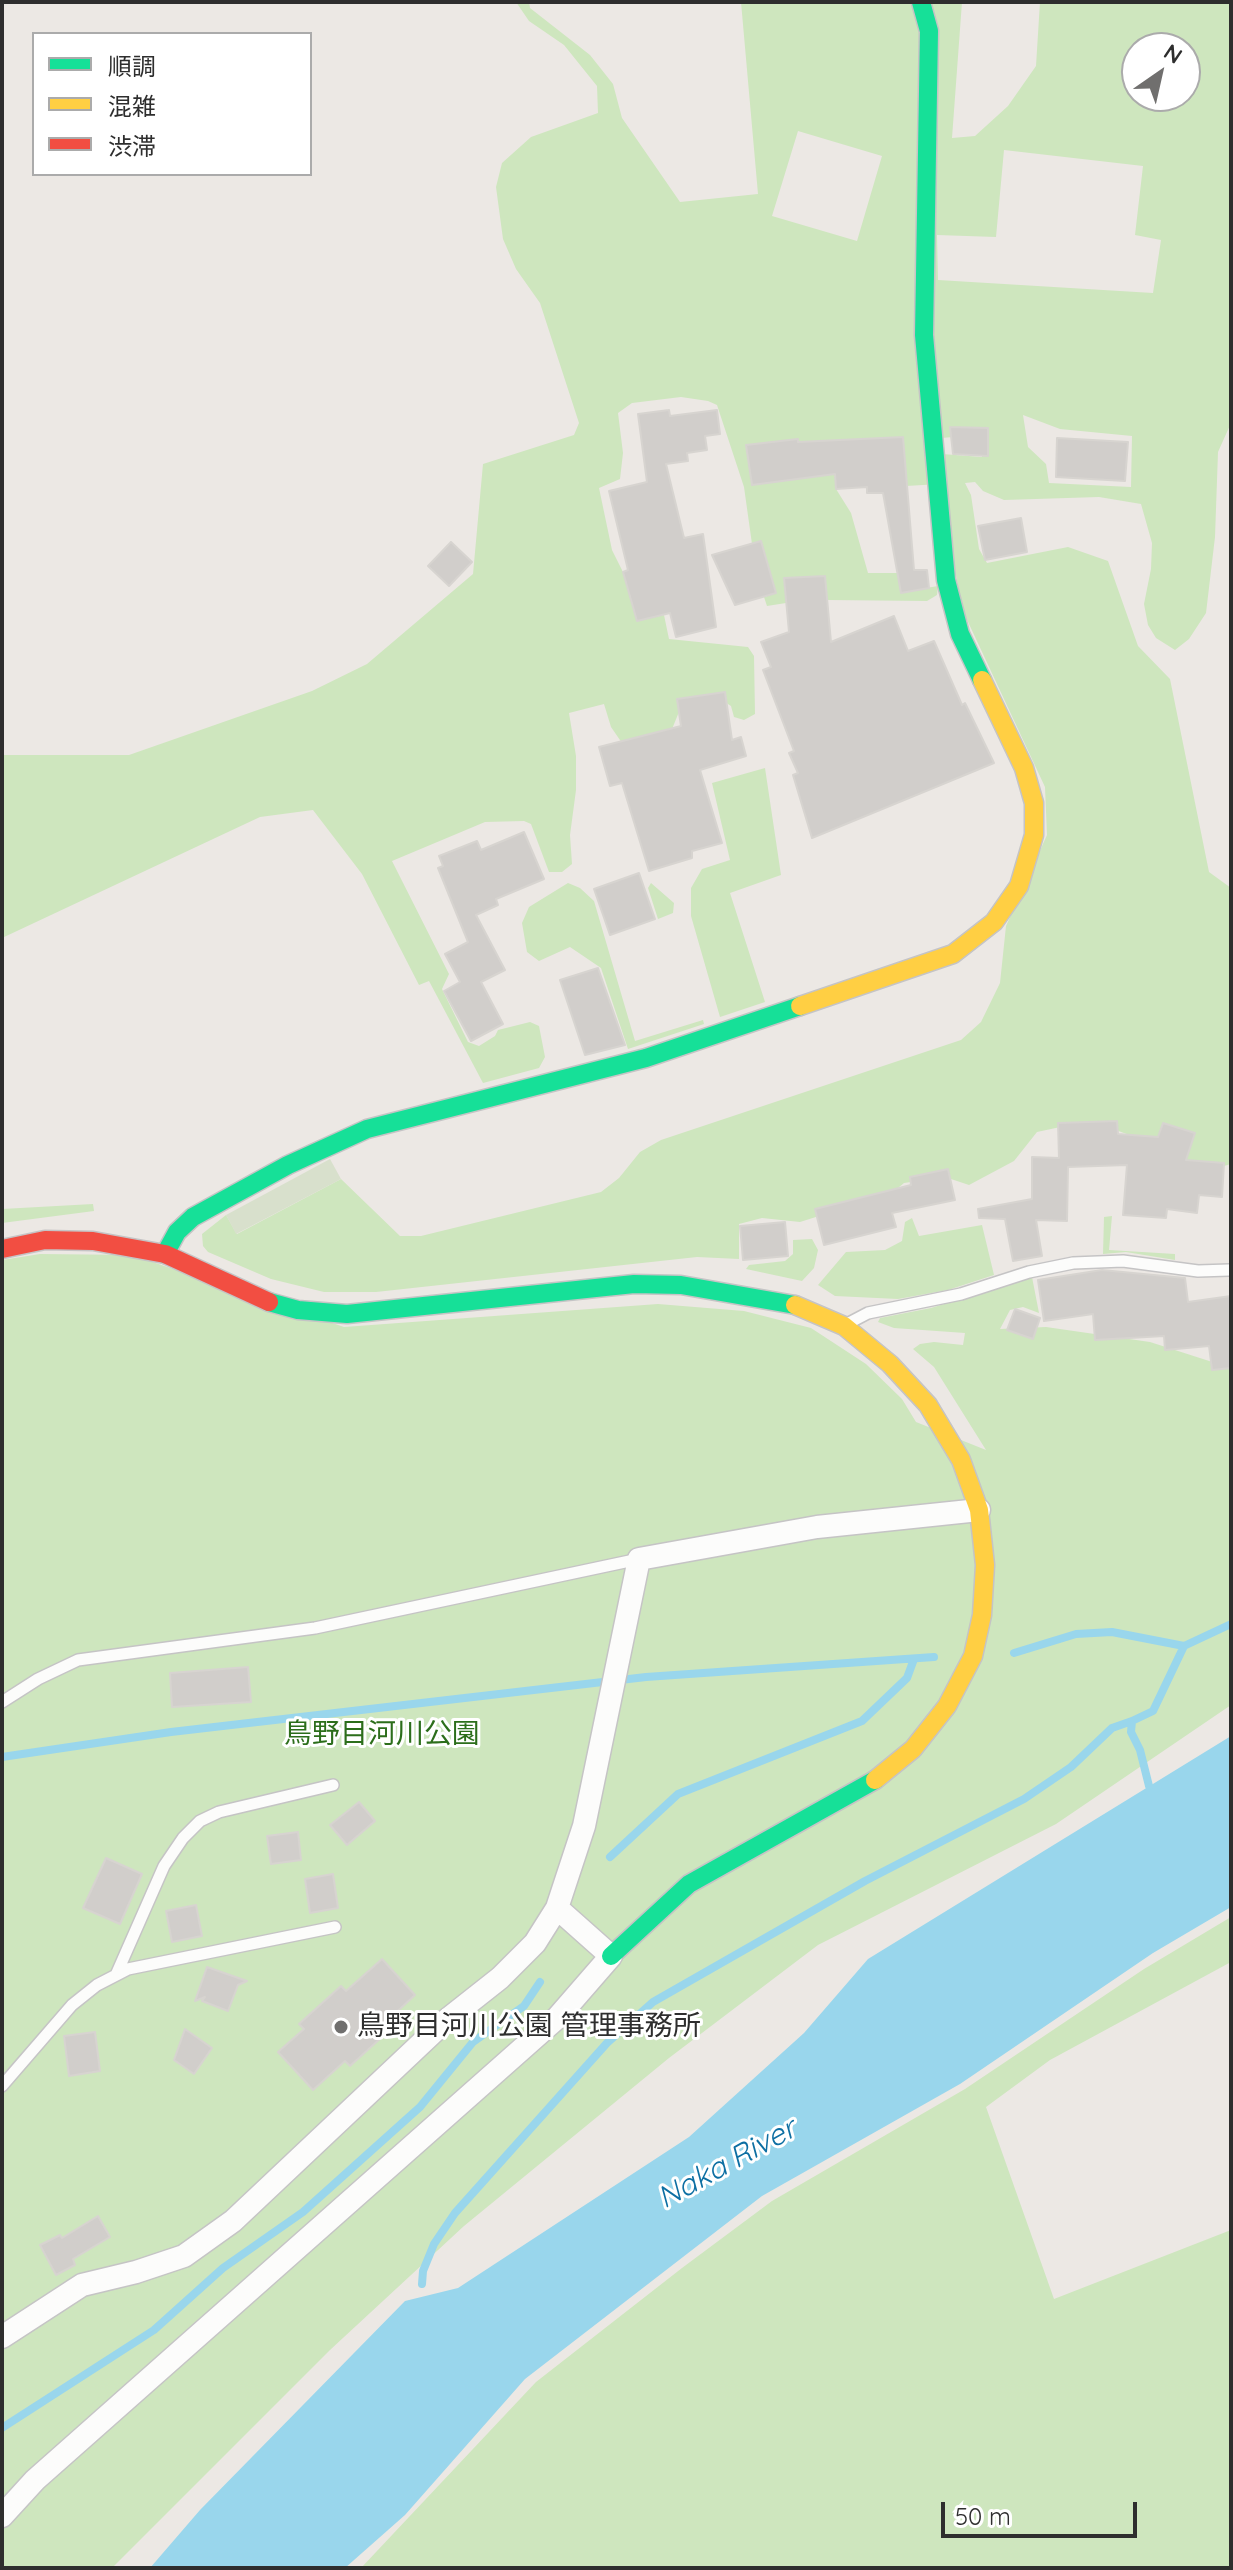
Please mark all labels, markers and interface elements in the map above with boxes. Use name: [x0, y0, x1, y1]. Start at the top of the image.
legend: [32, 32, 312, 176]
north arrow: [1121, 32, 1201, 112]
text: N: [1159, 38, 1188, 70]
text: 順調: [108, 51, 156, 81]
text: 混雑: [108, 91, 156, 121]
text: 渋滞: [108, 131, 156, 161]
park label: 鳥野目河川公園: [284, 1718, 480, 1752]
place label: 鳥野目河川公園 管理事務所: [357, 2010, 701, 2044]
marker: 鳥野目河川公園 管理事務所: [332, 2018, 350, 2036]
water label: Naka River: [651, 2111, 803, 2217]
scale bar: [945, 2486, 1141, 2536]
text: 50 m: [955, 2501, 1011, 2531]

